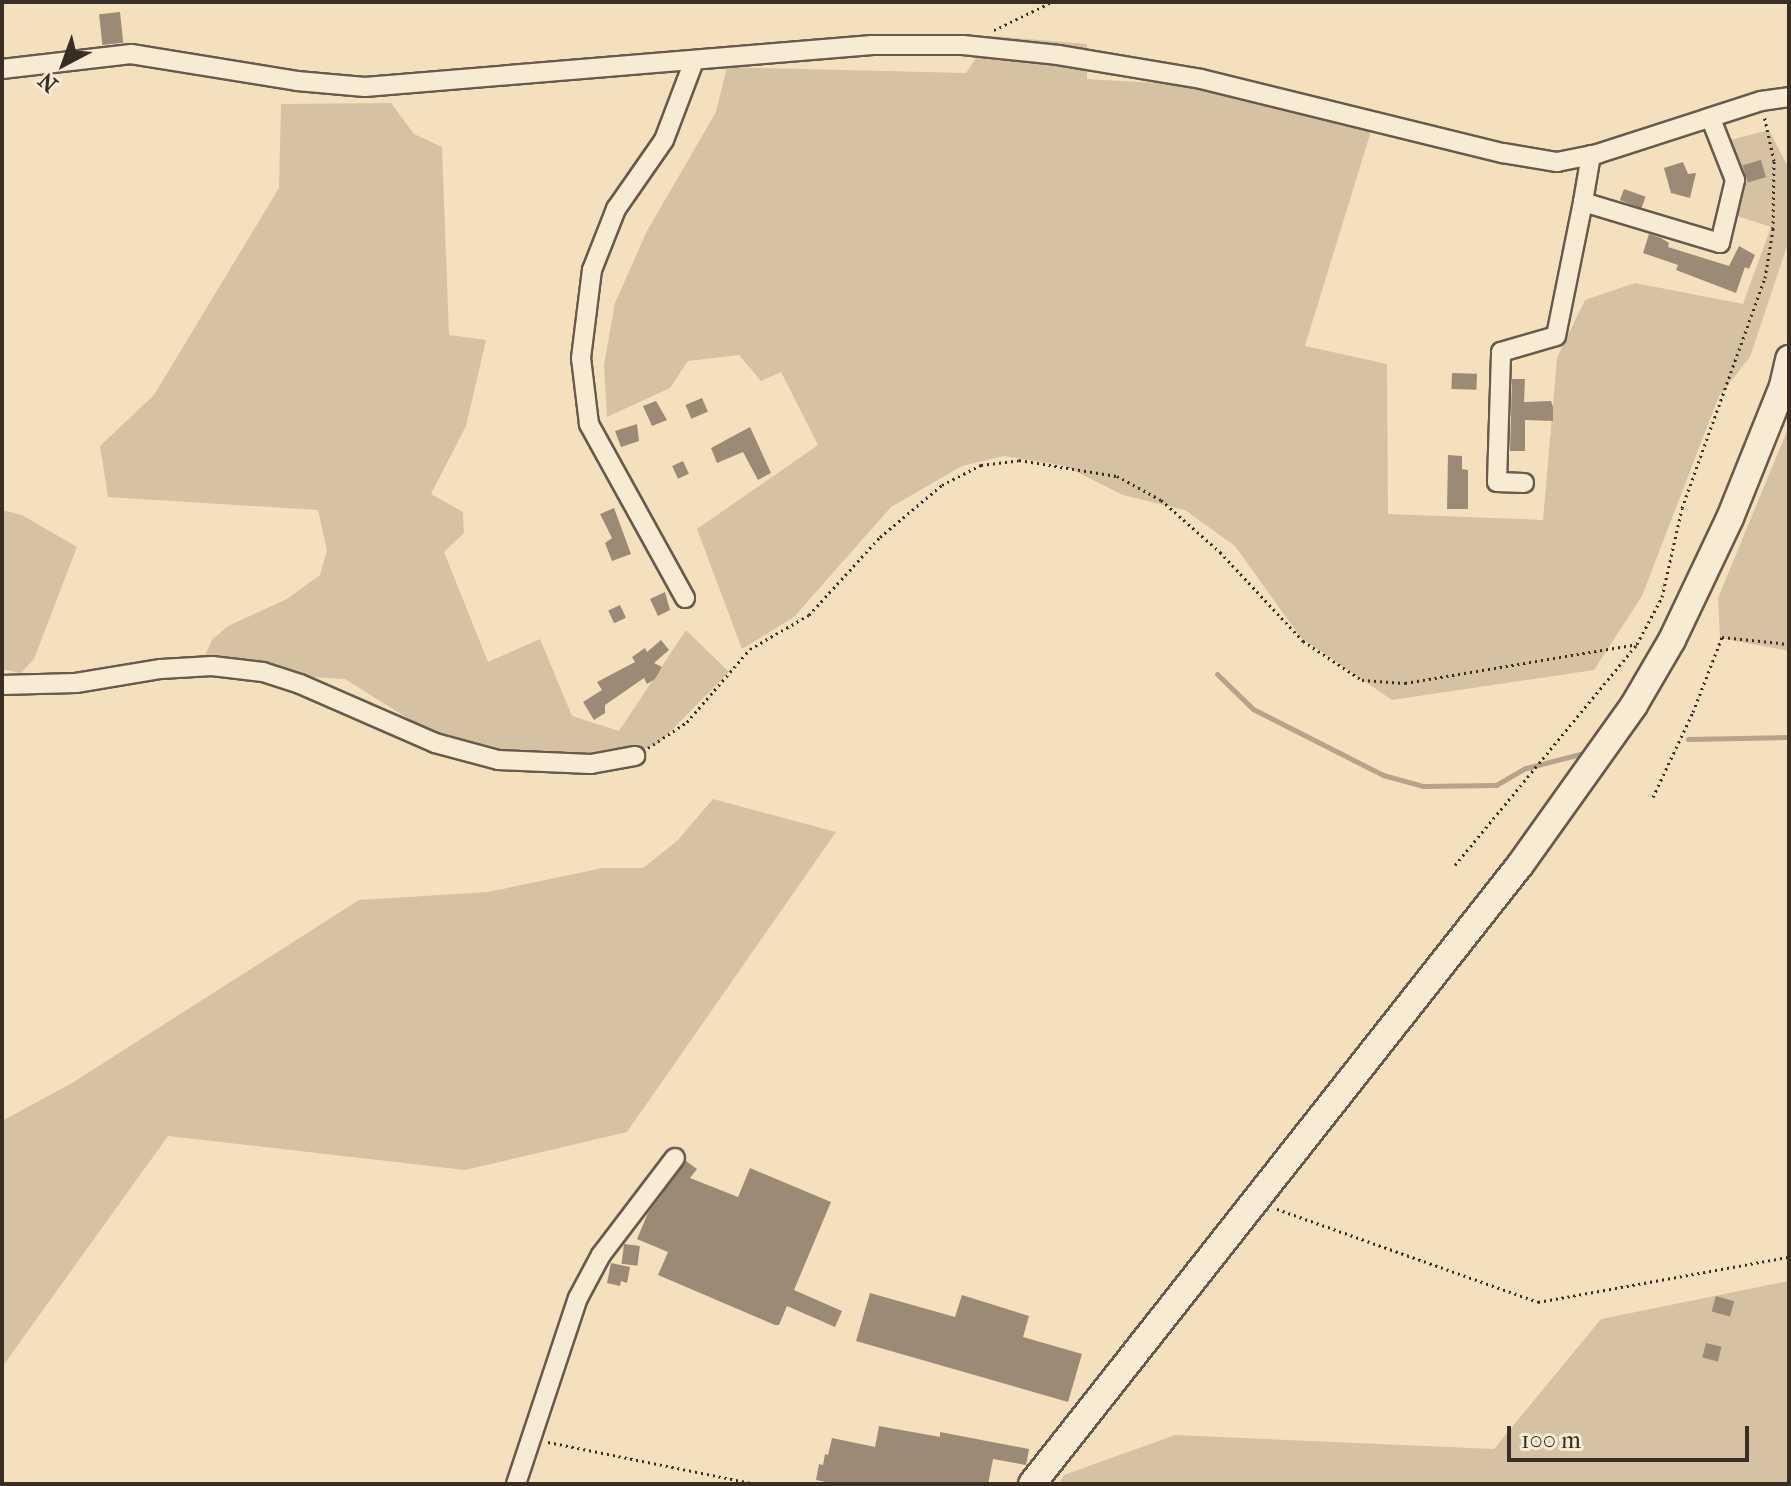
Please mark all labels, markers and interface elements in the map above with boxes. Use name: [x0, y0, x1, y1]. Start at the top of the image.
north arrow: [24, 24, 104, 104]
text: N: [33, 67, 63, 97]
scale bar: [1511, 1410, 1753, 1460]
text: 100 m: [1521, 1426, 1581, 1454]

